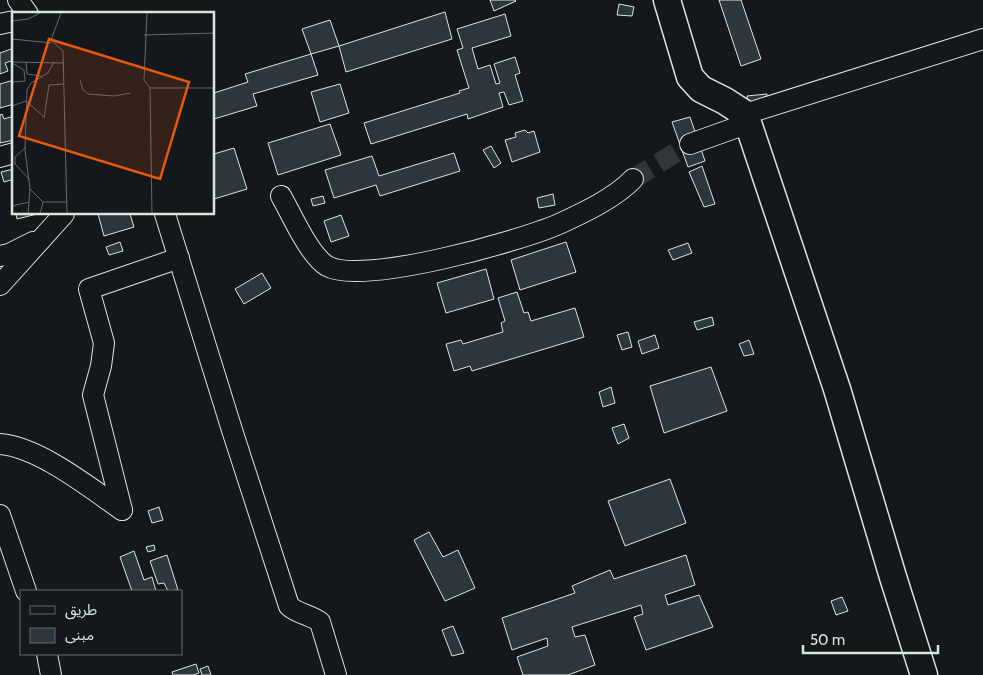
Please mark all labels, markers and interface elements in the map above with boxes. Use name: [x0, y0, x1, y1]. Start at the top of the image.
inset map: [12, 12, 215, 215]
legend: [20, 590, 182, 655]
text: طريق: [65, 601, 97, 620]
scale bar: [803, 622, 938, 654]
text: مبنى: [65, 626, 94, 644]
text: 50 m: [810, 631, 845, 649]

